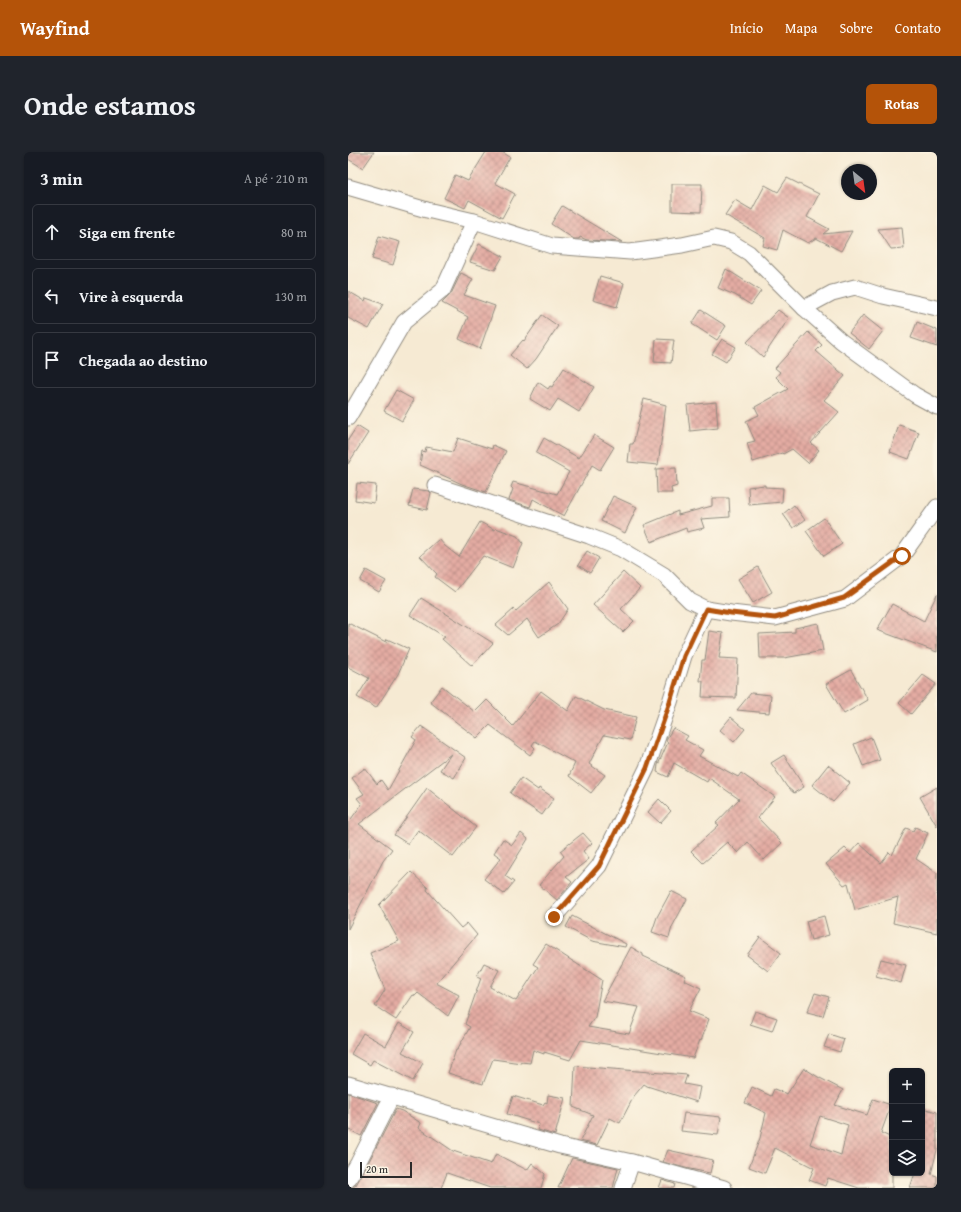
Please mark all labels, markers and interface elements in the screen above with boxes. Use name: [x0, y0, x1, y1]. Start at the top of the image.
text: Wayfind: [20, 14, 90, 42]
text: Início: [730, 18, 763, 38]
text: Mapa: [785, 18, 817, 38]
text: Sobre: [839, 18, 873, 38]
text: Contato: [895, 18, 941, 38]
text: Onde estamos: [24, 84, 196, 125]
button: Rotas: [866, 84, 937, 124]
north arrow: [841, 164, 877, 200]
text: 3 min: [40, 166, 82, 191]
text: A pé · 210 m: [244, 169, 308, 188]
icon: ahead: [41, 221, 63, 243]
text: Siga em frente: [79, 222, 175, 243]
text: 80 m: [281, 223, 307, 242]
icon: left: [41, 285, 63, 307]
text: Vire à esquerda: [79, 286, 183, 307]
text: 130 m: [275, 287, 307, 306]
icon: arrive: [41, 349, 63, 371]
text: Chegada ao destino: [79, 350, 207, 371]
route start: [893, 547, 911, 565]
route end: [545, 908, 563, 926]
map controls: [889, 1068, 925, 1176]
button: +: [889, 1068, 925, 1104]
button: −: [889, 1104, 925, 1140]
button: layers: [889, 1140, 925, 1176]
scale bar: [360, 1160, 412, 1179]
text: 20 m: [366, 1161, 388, 1177]

